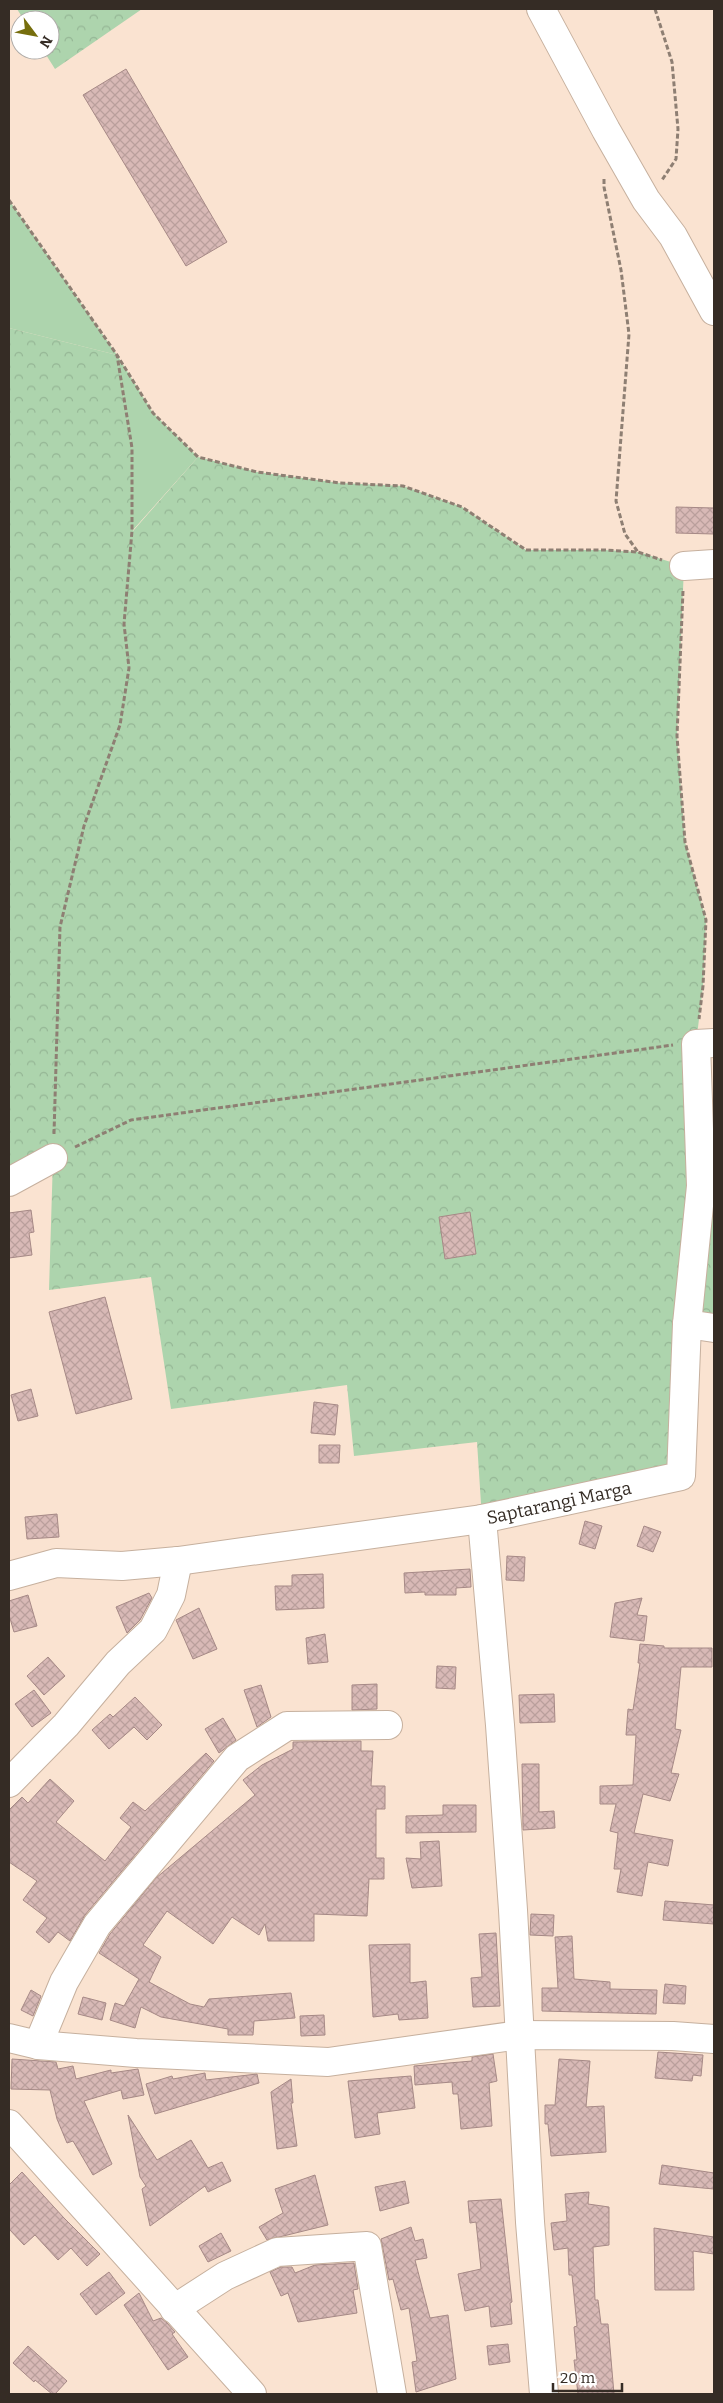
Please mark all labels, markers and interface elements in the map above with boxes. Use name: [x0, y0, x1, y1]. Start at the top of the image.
north arrow: [10, 10, 60, 60]
text: N: [35, 33, 56, 51]
street label: Saptarangi Marga: [485, 1477, 634, 1529]
scale bar: [553, 2360, 622, 2392]
text: 20 m: [560, 2369, 596, 2387]

